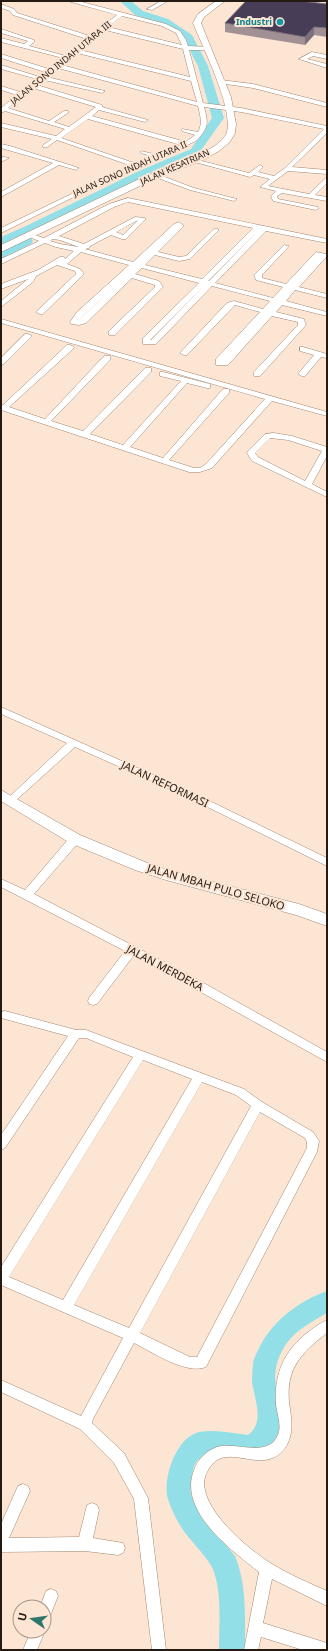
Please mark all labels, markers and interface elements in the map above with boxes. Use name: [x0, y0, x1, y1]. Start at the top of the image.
place label: Industri: [236, 15, 272, 28]
marker: Industri: [275, 17, 285, 27]
street label: JALAN SONO INDAH UTARA III: [7, 18, 114, 108]
street label: JALAN SONO INDAH UTARA II: [70, 137, 189, 200]
street label: JALAN KESATRIAN: [137, 145, 212, 188]
street label: JALAN REFORMASI: [118, 756, 212, 811]
street label: JALAN MBAH PULO SELOKO: [145, 859, 287, 913]
street label: JALAN MERDEKA: [123, 941, 207, 995]
north arrow: [12, 1599, 52, 1639]
text: U: [14, 1611, 30, 1622]

